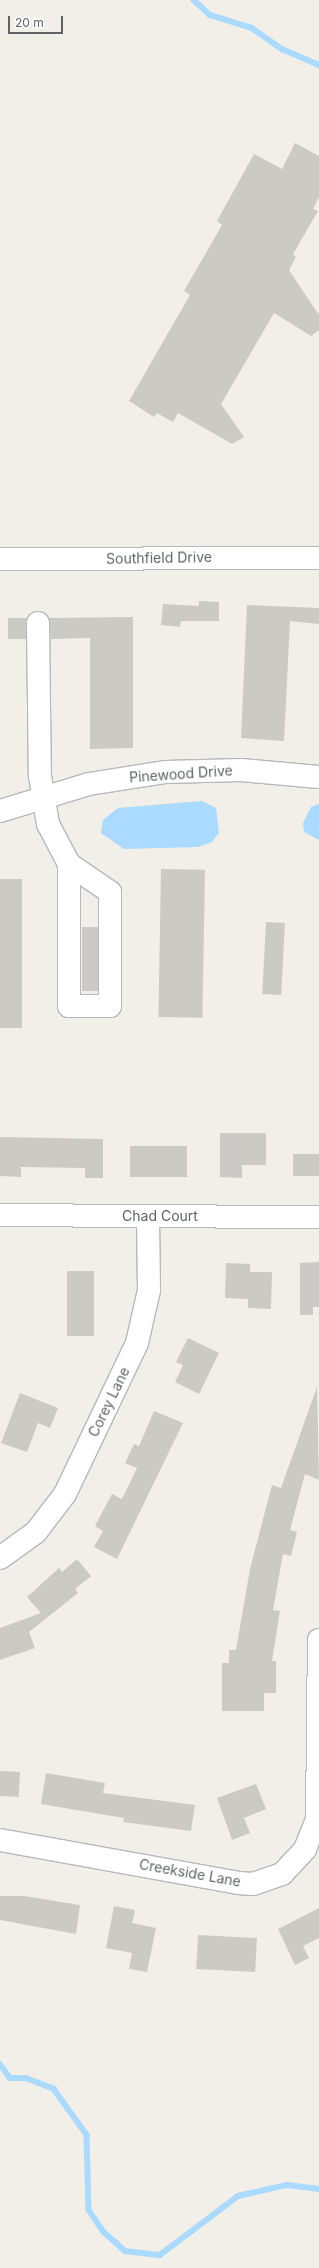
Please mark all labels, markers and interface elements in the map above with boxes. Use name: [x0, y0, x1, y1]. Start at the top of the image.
scale bar: [10, 8, 65, 34]
text: 20 m: [15, 15, 44, 30]
street label: Southfield Drive: [106, 549, 212, 567]
street label: Pinewood Drive: [129, 762, 233, 786]
street label: Chad Court: [122, 1208, 198, 1224]
street label: Corey Lane: [85, 1364, 133, 1440]
street label: Creekside Lane: [138, 1856, 242, 1890]

